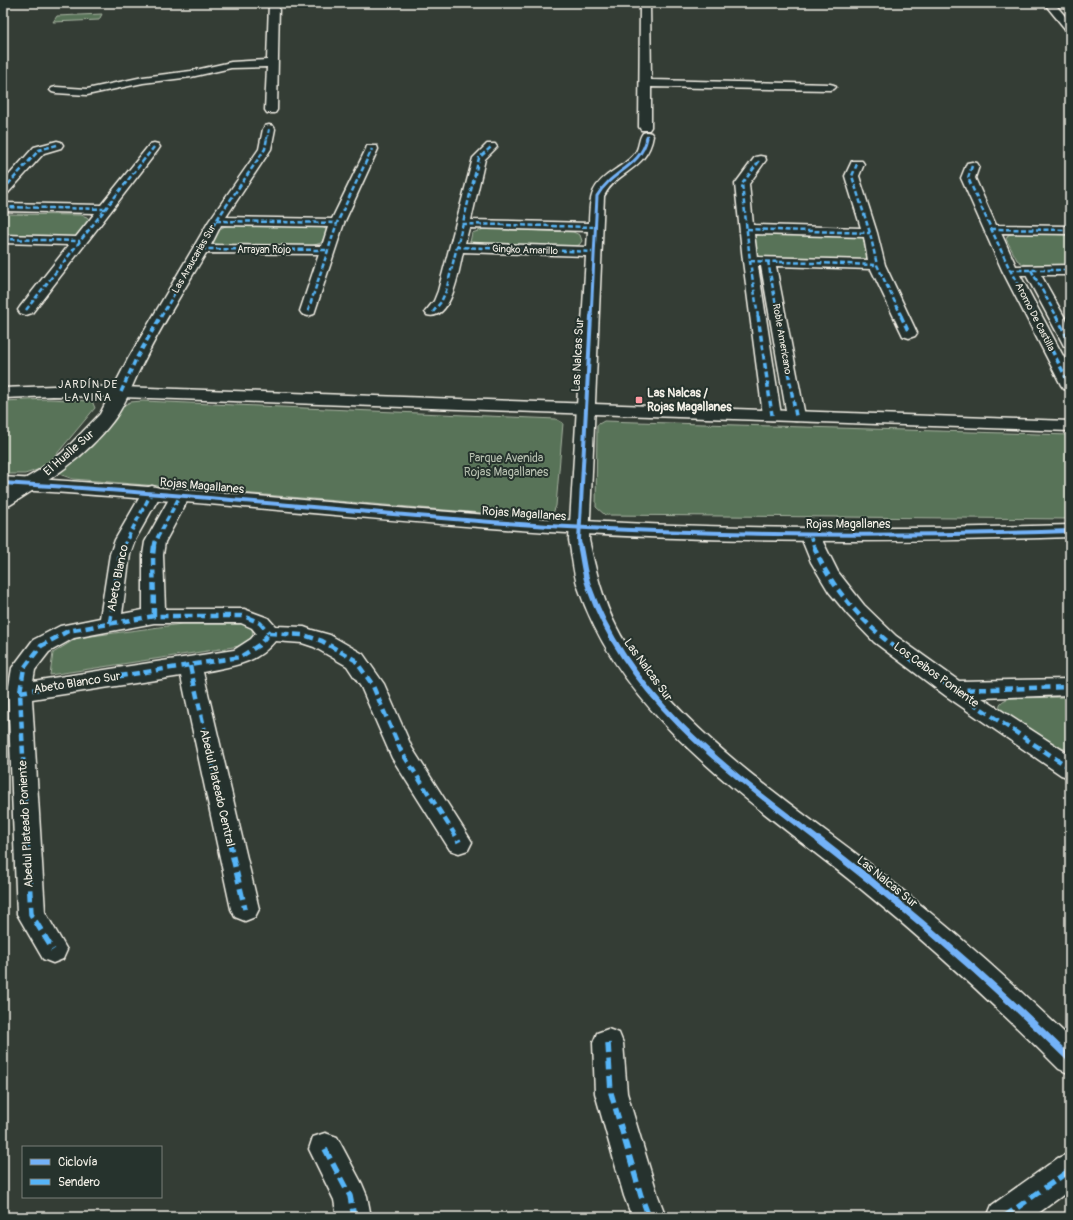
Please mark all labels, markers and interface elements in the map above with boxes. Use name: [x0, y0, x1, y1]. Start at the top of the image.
street label: Las Araucarias Sur: [169, 222, 219, 295]
street label: Gingko Amarillo: [492, 243, 559, 257]
street label: Arrayan Rojo: [237, 244, 291, 256]
street label: Aromo De Castilla: [1013, 281, 1058, 354]
street label: Roble Americano: [770, 303, 794, 376]
street label: Las Nalcas Sur: [569, 317, 587, 392]
district label: JARDÍN DE LA VIÑA: [58, 378, 118, 404]
place label: Las Nalcas / Rojas Magallanes: [647, 386, 732, 415]
marker: Las Nalcas / Rojas Magallanes: [634, 395, 644, 405]
street label: El Hualle Sur: [41, 426, 98, 479]
park label: Parque Avenida Rojas Magallanes: [464, 451, 549, 480]
street label: Rojas Magallanes: [159, 475, 245, 497]
street label: Rojas Magallanes: [481, 504, 567, 524]
street label: Rojas Magallanes: [806, 517, 891, 532]
street label: Abeto Blanco: [104, 543, 132, 613]
street label: Las Nalcas Sur: [620, 636, 676, 705]
street label: Los Ceibos Poniente: [890, 639, 982, 711]
street label: Abeto Blanco Sur: [33, 669, 122, 697]
street label: Abedul Plateado Central: [196, 728, 238, 848]
street label: Abedul Plateado Poniente: [15, 760, 37, 888]
street label: Las Nalcas Sur: [854, 853, 921, 912]
legend: [22, 1146, 162, 1198]
text: Ciclovía: [58, 1155, 98, 1170]
text: Sendero: [58, 1175, 100, 1190]

